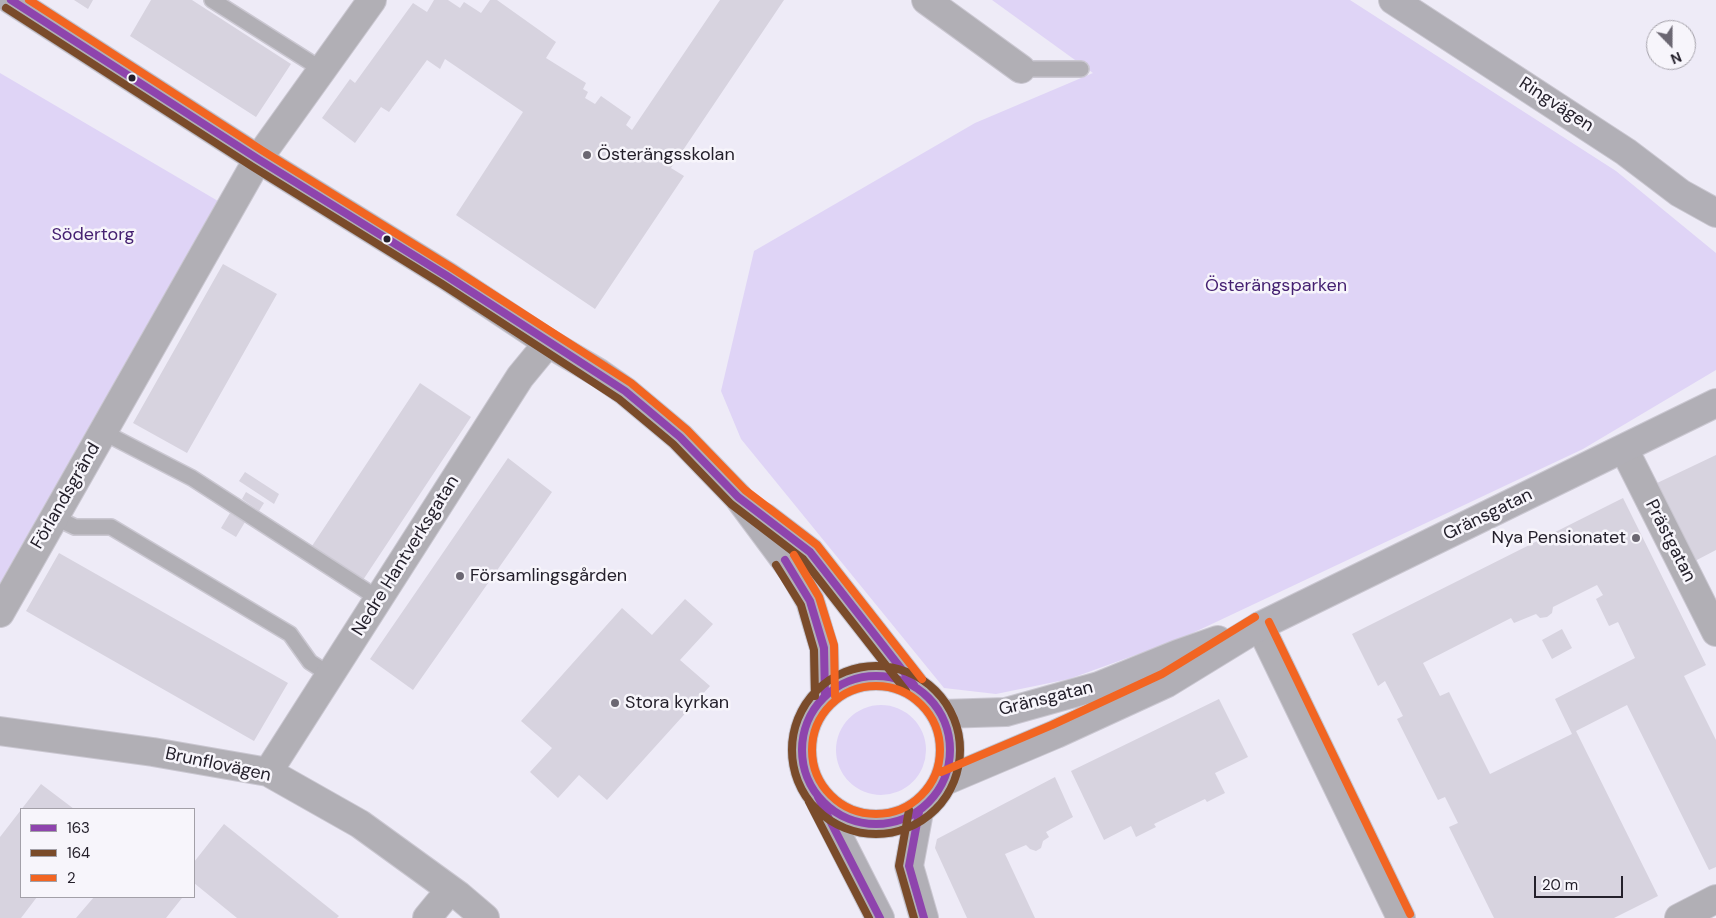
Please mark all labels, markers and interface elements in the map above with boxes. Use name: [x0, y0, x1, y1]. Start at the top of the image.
north arrow: [1646, 20, 1696, 70]
text: N: [1668, 48, 1684, 68]
unlabelled marker: [127, 73, 137, 83]
street label: Ringvägen: [1515, 73, 1597, 137]
place label: Österängsskolan: [597, 144, 735, 166]
marker: Österängsskolan: [581, 149, 593, 161]
park label: Södertorg: [51, 224, 135, 246]
unlabelled marker: [382, 234, 392, 244]
park label: Österängsparken: [1205, 275, 1347, 297]
street label: Förlandsgränd: [27, 439, 105, 553]
street label: Nedre Hantverksgatan: [348, 472, 464, 640]
street label: Gränsgatan: [1440, 484, 1536, 546]
street label: Prästgatan: [1640, 496, 1700, 586]
place label: Nya Pensionatet: [1491, 527, 1626, 549]
marker: Nya Pensionatet: [1630, 532, 1642, 544]
place label: Församlingsgården: [470, 565, 627, 587]
marker: Församlingsgården: [454, 570, 466, 582]
street label: Gränsgatan: [997, 677, 1095, 721]
place label: Stora kyrkan: [625, 692, 729, 714]
marker: Stora kyrkan: [609, 697, 621, 709]
street label: Brunflovägen: [163, 743, 273, 787]
legend: [20, 808, 195, 898]
text: 163: [67, 818, 90, 838]
text: 164: [67, 843, 90, 863]
scale bar: [1536, 866, 1625, 898]
text: 2: [67, 868, 76, 888]
text: 20 m: [1542, 875, 1578, 895]

